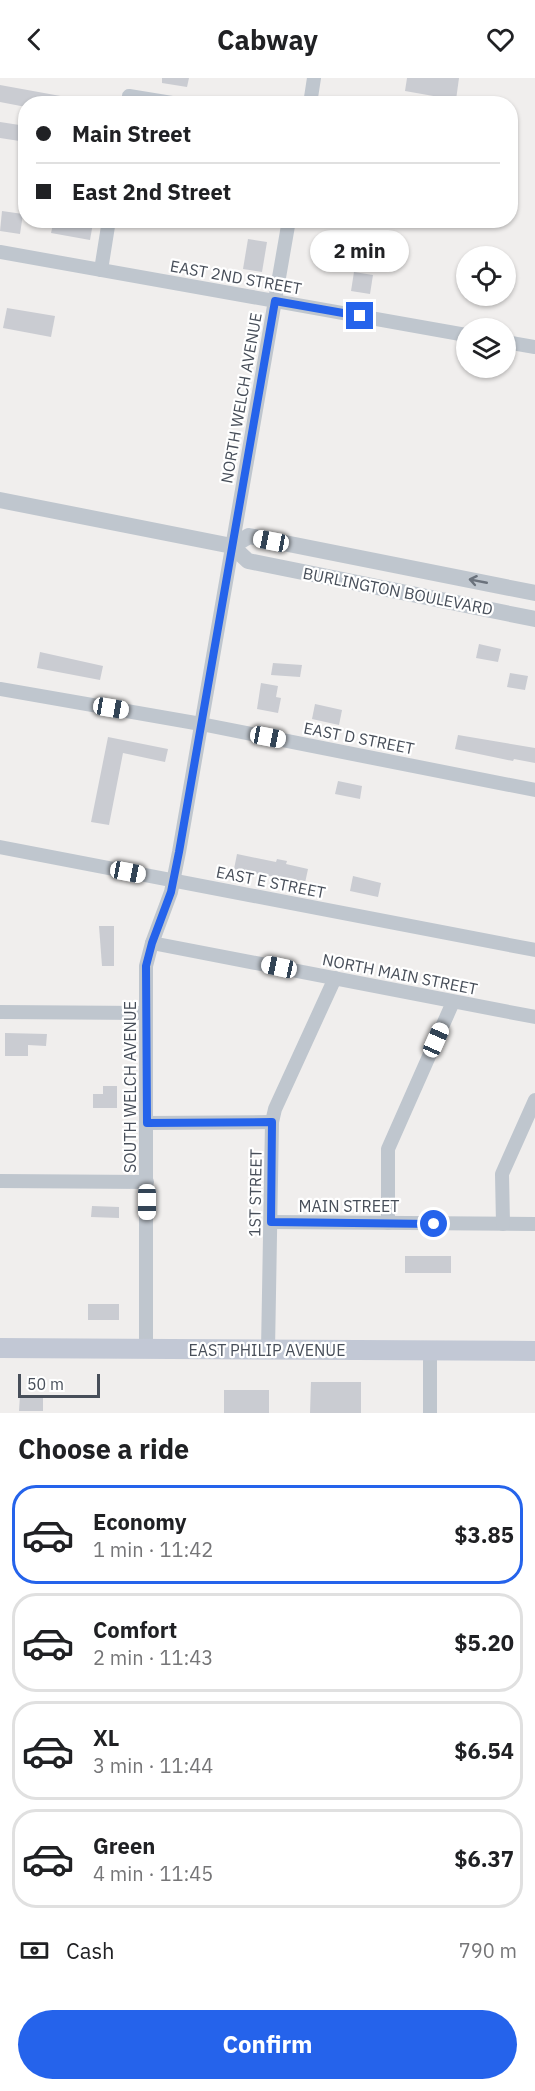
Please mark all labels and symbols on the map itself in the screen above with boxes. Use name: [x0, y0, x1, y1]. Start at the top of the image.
callout: 2 min: [310, 229, 410, 271]
street label: EAST 2ND STREET: [169, 256, 303, 298]
route end: [346, 302, 373, 329]
street label: NORTH WELCH AVENUE: [216, 311, 266, 485]
car: [252, 529, 290, 553]
street label: BURLINGTON BOULEVARD: [301, 563, 495, 619]
one-way arrow: [468, 575, 488, 586]
car: [92, 696, 130, 720]
street label: EAST D STREET: [302, 717, 416, 759]
car: [249, 725, 287, 749]
car: [109, 860, 147, 884]
street label: EAST E STREET: [215, 862, 327, 902]
street label: NORTH MAIN STREET: [321, 949, 479, 999]
car: [260, 954, 298, 980]
street label: SOUTH WELCH AVENUE: [120, 1001, 140, 1173]
car: [420, 1020, 452, 1060]
street label: 1ST STREET: [244, 1149, 266, 1237]
car: [138, 1184, 156, 1220]
street label: MAIN STREET: [298, 1196, 400, 1216]
route start: [420, 1210, 447, 1237]
street label: EAST PHILIP AVENUE: [188, 1340, 346, 1360]
scale bar: [18, 1371, 100, 1398]

